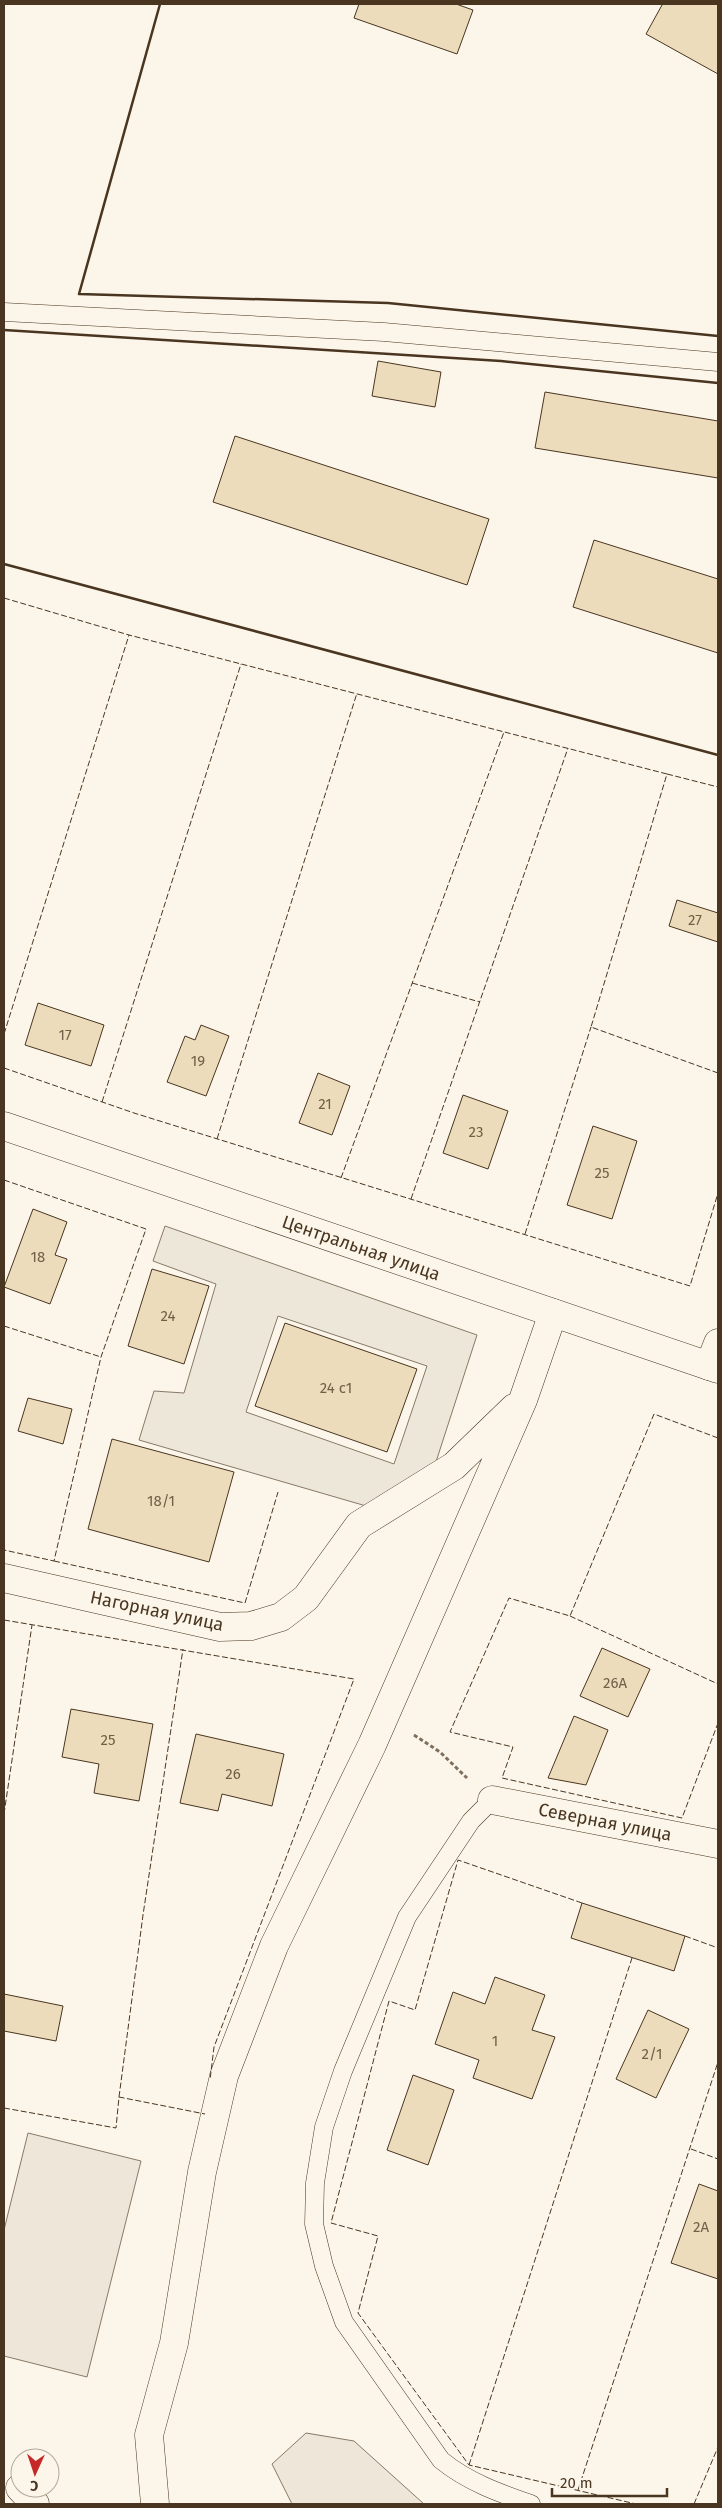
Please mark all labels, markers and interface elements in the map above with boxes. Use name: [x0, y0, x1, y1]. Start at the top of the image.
house number: 27: [688, 911, 702, 929]
house number: 17: [58, 1026, 72, 1044]
house number: 19: [191, 1052, 205, 1070]
house number: 21: [318, 1095, 332, 1113]
house number: 23: [469, 1123, 483, 1141]
house number: 25: [595, 1164, 609, 1182]
street label: Центральная улица: [279, 1211, 443, 1285]
house number: 18: [31, 1248, 45, 1266]
house number: 24: [160, 1307, 176, 1325]
house number: 24 с1: [320, 1379, 352, 1397]
house number: 18/1: [147, 1492, 175, 1510]
street label: Нагорная улица: [88, 1586, 226, 1636]
house number: 26А: [603, 1674, 627, 1692]
house number: 25: [101, 1731, 115, 1749]
house number: 26: [225, 1765, 241, 1783]
street label: Северная улица: [536, 1798, 674, 1846]
house number: 1: [492, 2032, 498, 2050]
house number: 2/1: [642, 2045, 662, 2063]
house number: 2А: [693, 2218, 709, 2236]
north arrow: [10, 2448, 60, 2498]
scale bar: [552, 2466, 667, 2498]
text: 20 m: [560, 2474, 593, 2492]
text: С: [30, 2477, 39, 2494]

